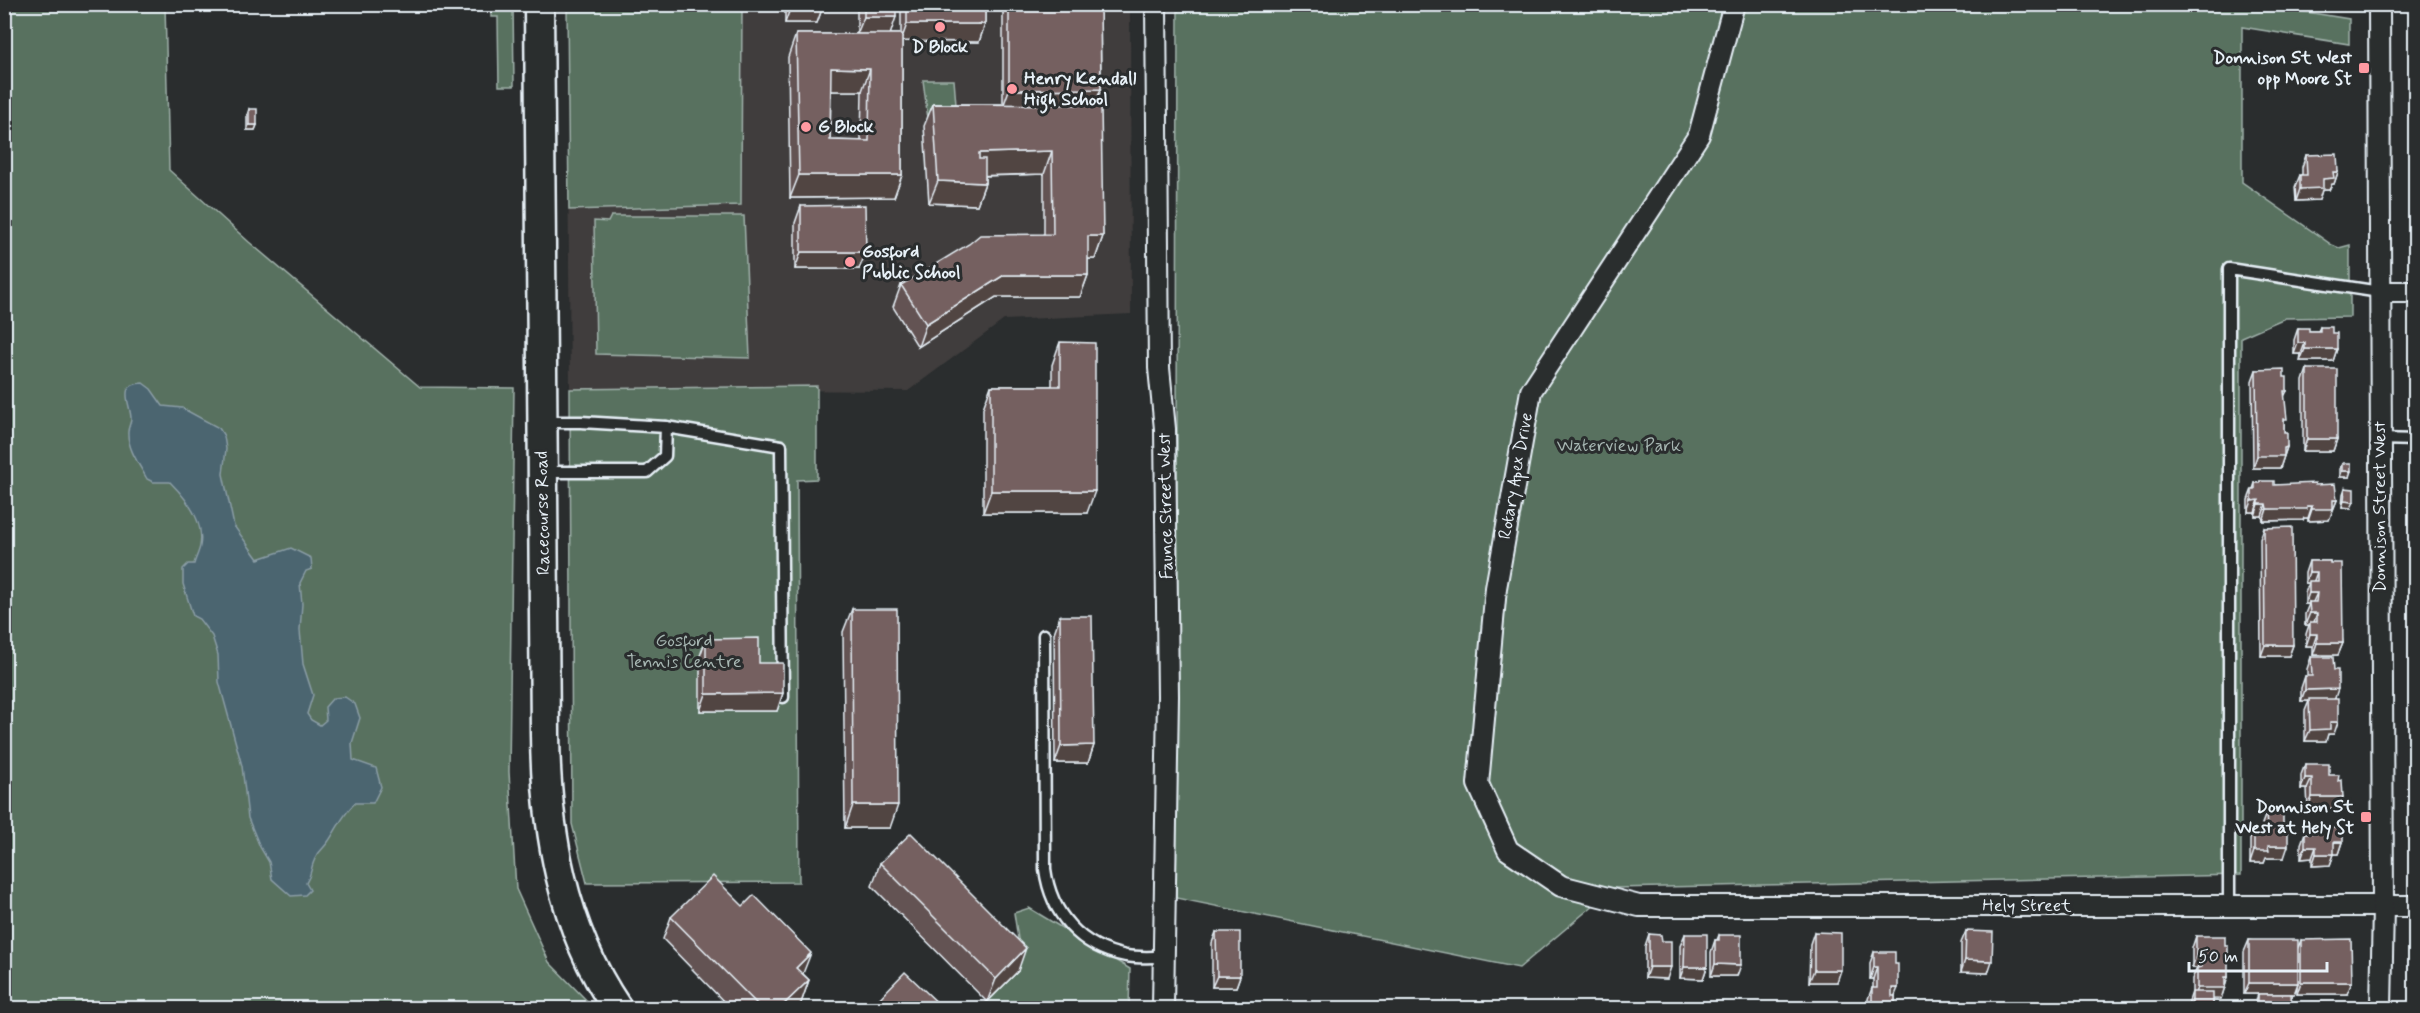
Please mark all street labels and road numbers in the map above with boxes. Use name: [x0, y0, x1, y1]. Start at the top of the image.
street label: Rotary Apex Drive: [1493, 411, 1540, 541]
street label: Donnison Street West: [2368, 421, 2392, 593]
street label: Faunce Street West: [1153, 432, 1179, 580]
street label: Racecourse Road: [530, 451, 556, 575]
street label: Hely Street: [1982, 894, 2072, 918]

